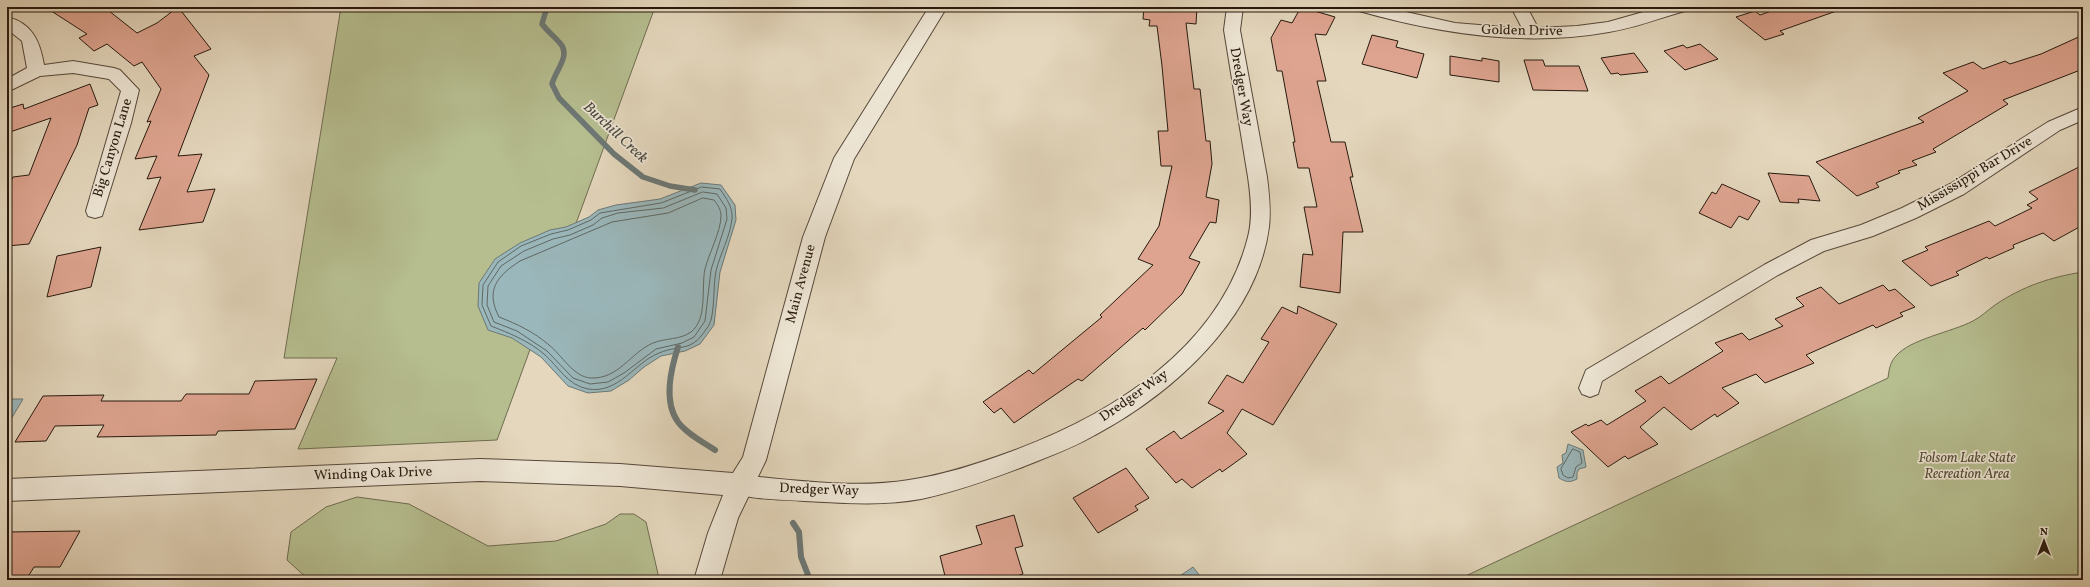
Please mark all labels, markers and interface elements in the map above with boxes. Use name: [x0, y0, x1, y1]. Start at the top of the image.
street label: Golden Drive: [1481, 21, 1563, 41]
street label: Dredger Way: [1225, 46, 1257, 128]
street label: Big Canyon Lane: [89, 96, 137, 200]
water label: Burchill Creek: [578, 97, 652, 169]
street label: Mississippi Bar Drive: [1914, 132, 2036, 216]
street label: Main Avenue: [781, 242, 821, 326]
street label: Dredger Way: [1096, 365, 1172, 427]
park label: Folsom Lake State Recreation Area: [1918, 449, 2016, 484]
street label: Winding Oak Drive: [313, 462, 433, 486]
street label: Dredger Way: [779, 479, 860, 501]
north arrow: [2024, 521, 2064, 561]
text: N: [2040, 525, 2048, 540]

